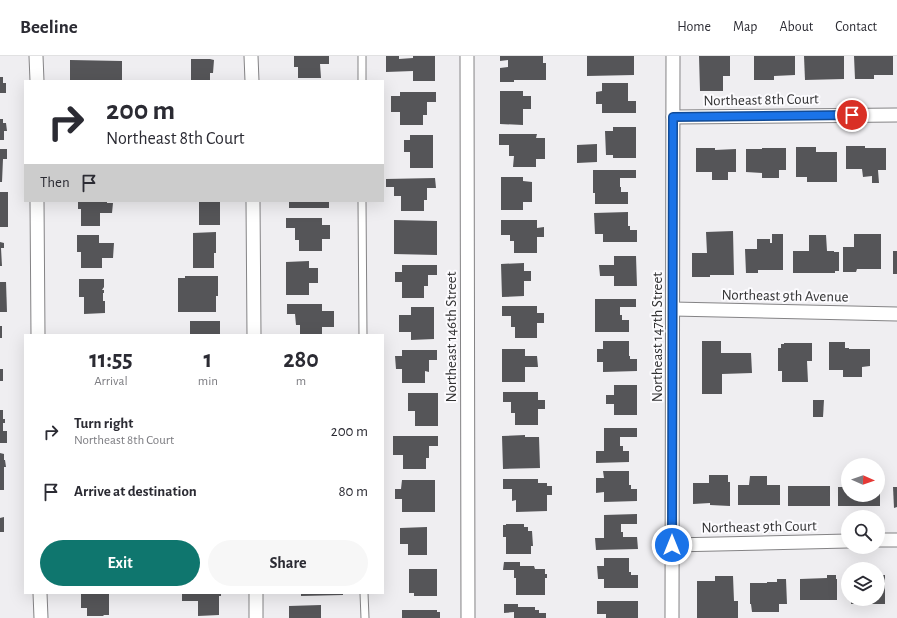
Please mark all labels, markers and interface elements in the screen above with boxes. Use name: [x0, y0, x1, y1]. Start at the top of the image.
text: Beeline: [20, 18, 78, 37]
text: Home: [677, 20, 711, 34]
text: Map: [733, 20, 757, 34]
text: About: [779, 20, 813, 34]
text: Contact: [835, 20, 877, 34]
street label: Northeast 8th Court: [703, 91, 819, 109]
icon: right: [40, 96, 92, 148]
text: 200 m: [106, 97, 175, 125]
pin: [835, 98, 869, 132]
icon: arrive: [841, 104, 863, 126]
text: Northeast 8th Court: [106, 130, 245, 148]
icon: arrive: [78, 172, 100, 194]
text: Then: [40, 175, 70, 190]
street label: Northeast 146th Street: [444, 271, 459, 403]
street label: Northeast 147th Street: [650, 272, 665, 402]
street label: Northeast 9th Avenue: [721, 287, 849, 305]
text: 11:55: [89, 348, 133, 372]
text: 1: [204, 348, 212, 372]
text: 280: [283, 348, 319, 372]
text: Arrival: [94, 375, 128, 388]
text: min: [198, 375, 218, 388]
text: m: [296, 375, 306, 388]
text: Turn right: [74, 416, 133, 431]
icon: right: [40, 421, 62, 443]
text: 200 m: [331, 424, 368, 439]
text: Northeast 8th Court: [74, 434, 174, 447]
north arrow: [841, 458, 885, 502]
map controls: [841, 458, 885, 606]
icon: arrive: [40, 481, 62, 503]
text: Arrive at destination: [74, 484, 197, 499]
text: 80 m: [338, 484, 368, 499]
button: search: [841, 510, 885, 554]
street label: Northeast 9th Court: [701, 518, 817, 536]
position arrow: [651, 524, 693, 566]
button: Exit: [40, 540, 200, 586]
button: Share: [208, 540, 368, 586]
button: layers: [841, 562, 885, 606]

